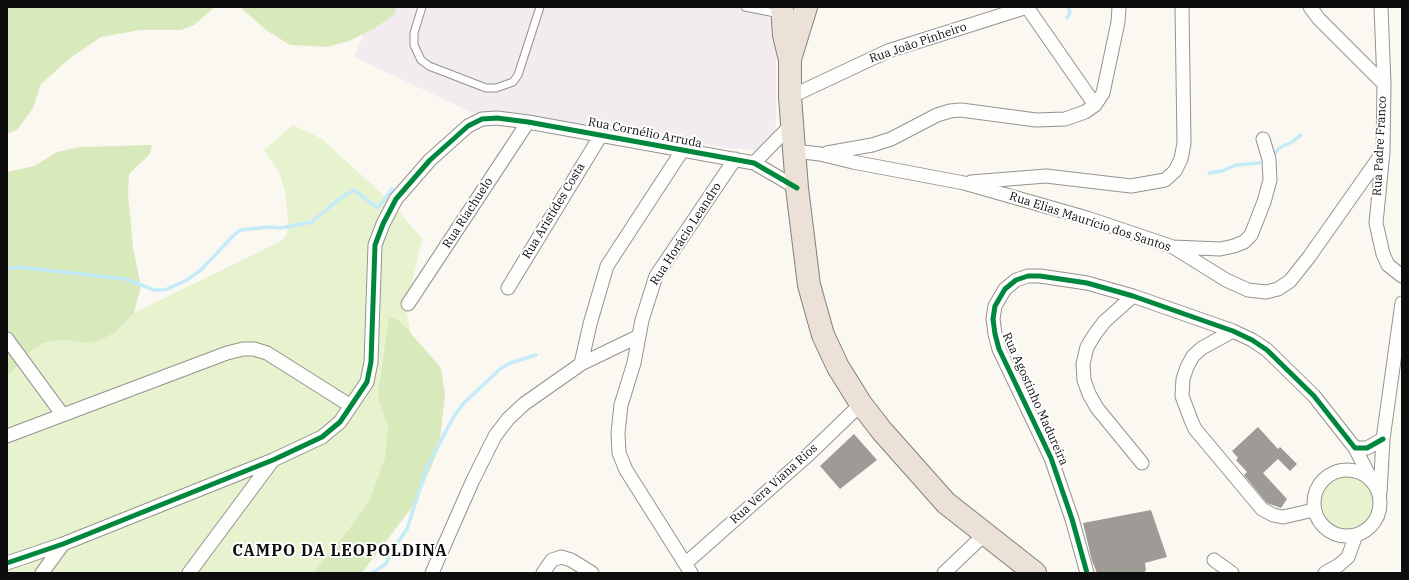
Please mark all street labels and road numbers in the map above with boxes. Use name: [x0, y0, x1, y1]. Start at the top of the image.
street label: Rua João Pinheiro: [868, 20, 968, 66]
street label: Rua Padre Franco: [1370, 96, 1390, 196]
street label: Rua Cornélio Arruda: [587, 115, 703, 151]
street label: Rua Aristídes Costa: [520, 160, 588, 262]
street label: Rua Riachuelo: [440, 175, 496, 251]
street label: Rua Horácio Leandro: [647, 180, 725, 288]
street label: Rua Elias Maurício dos Santos: [1007, 189, 1173, 255]
street label: Rua Agostinho Madureira: [999, 330, 1071, 468]
street label: Rua Vera Viana Rios: [727, 441, 821, 527]

